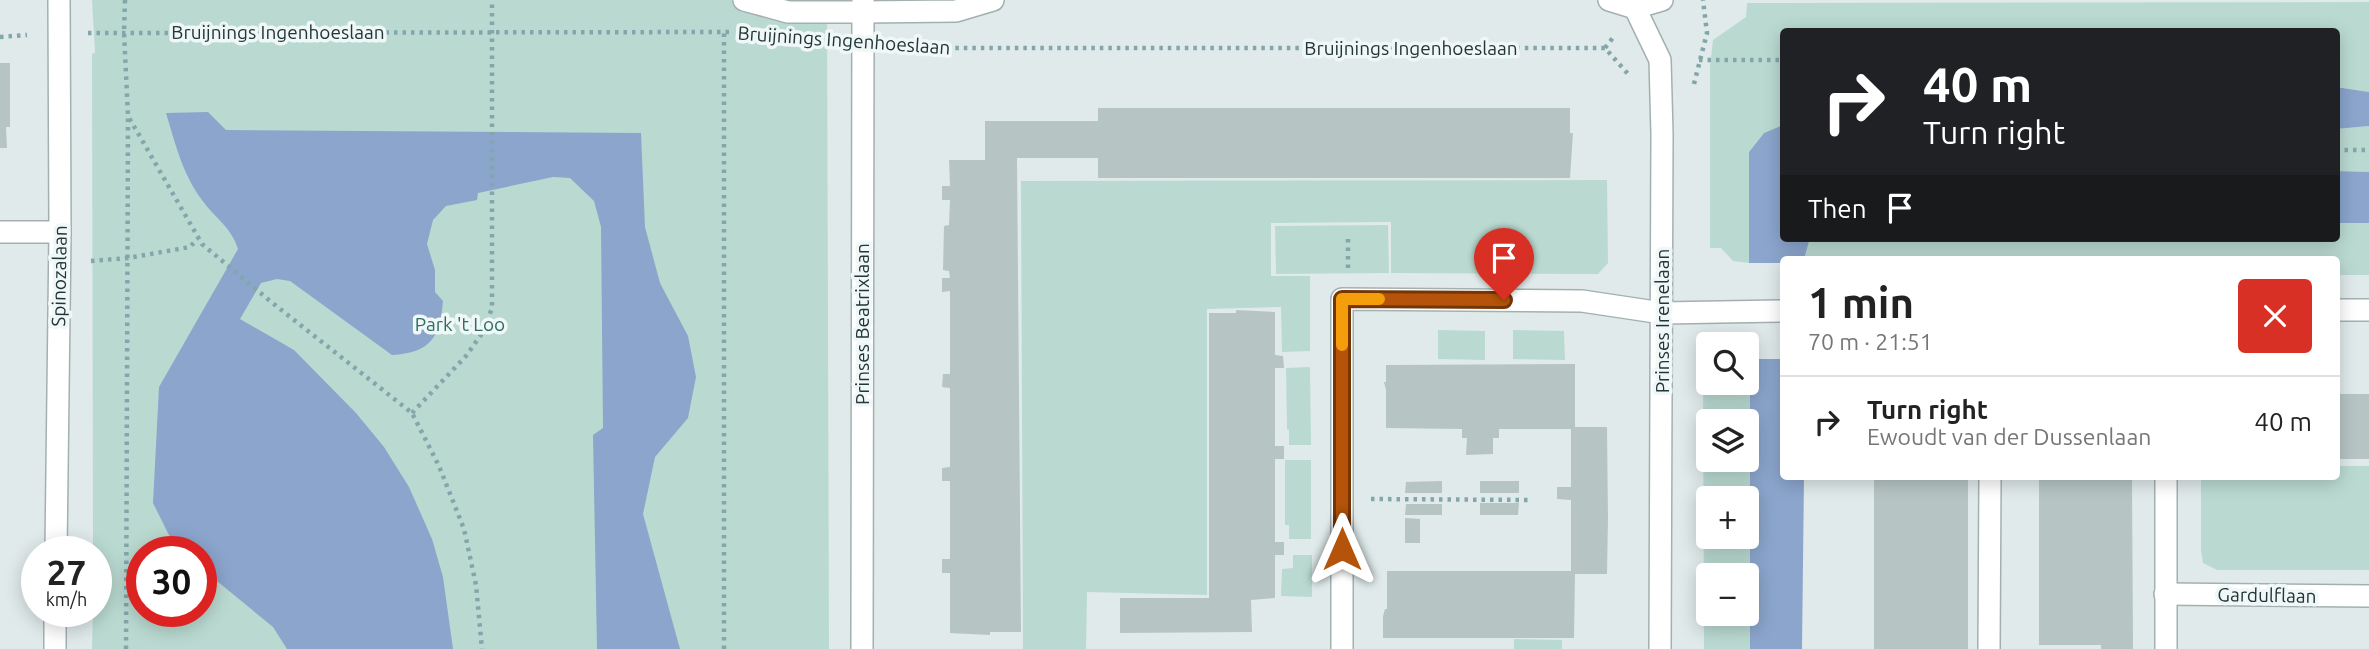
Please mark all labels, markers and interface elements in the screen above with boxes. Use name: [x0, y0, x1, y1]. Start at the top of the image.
street label: Bruijnings Ingenhoeslaan: [171, 21, 385, 43]
street label: Bruijnings Ingenhoeslaan: [737, 22, 951, 58]
street label: Bruijnings Ingenhoeslaan: [1304, 37, 1518, 59]
icon: right: [1808, 56, 1899, 147]
text: 40 m: [1923, 56, 2032, 111]
text: Turn right: [1923, 114, 2065, 150]
icon: arrive: [1881, 189, 1919, 227]
text: Then: [1808, 194, 1867, 223]
street label: Spinozalaan: [47, 225, 71, 327]
pin: [1474, 228, 1534, 300]
icon: arrive: [1485, 239, 1523, 277]
street label: Prinses Beatrixlaan: [851, 243, 873, 405]
street label: Prinses Irenelaan: [1651, 249, 1673, 393]
text: 1 min: [1808, 279, 1914, 326]
button: close: [2238, 279, 2312, 353]
park label: Park 't Loo: [415, 313, 505, 335]
text: 70 m · 21:51: [1808, 329, 1933, 354]
map controls: [1696, 332, 1759, 626]
button: search: [1696, 332, 1759, 395]
text: Turn right: [1867, 395, 1988, 424]
icon: right: [1808, 403, 1846, 441]
text: 40 m: [2254, 407, 2312, 436]
button: layers: [1696, 409, 1759, 472]
text: Ewoudt van der Dussenlaan: [1867, 424, 2151, 449]
button: +: [1696, 486, 1759, 549]
position arrow: [1305, 512, 1379, 586]
speed limit sign: 30: [126, 536, 217, 627]
text: 27: [47, 552, 86, 592]
button: −: [1696, 563, 1759, 626]
street label: Gardulflaan: [2217, 583, 2317, 607]
text: km/h: [46, 589, 87, 609]

